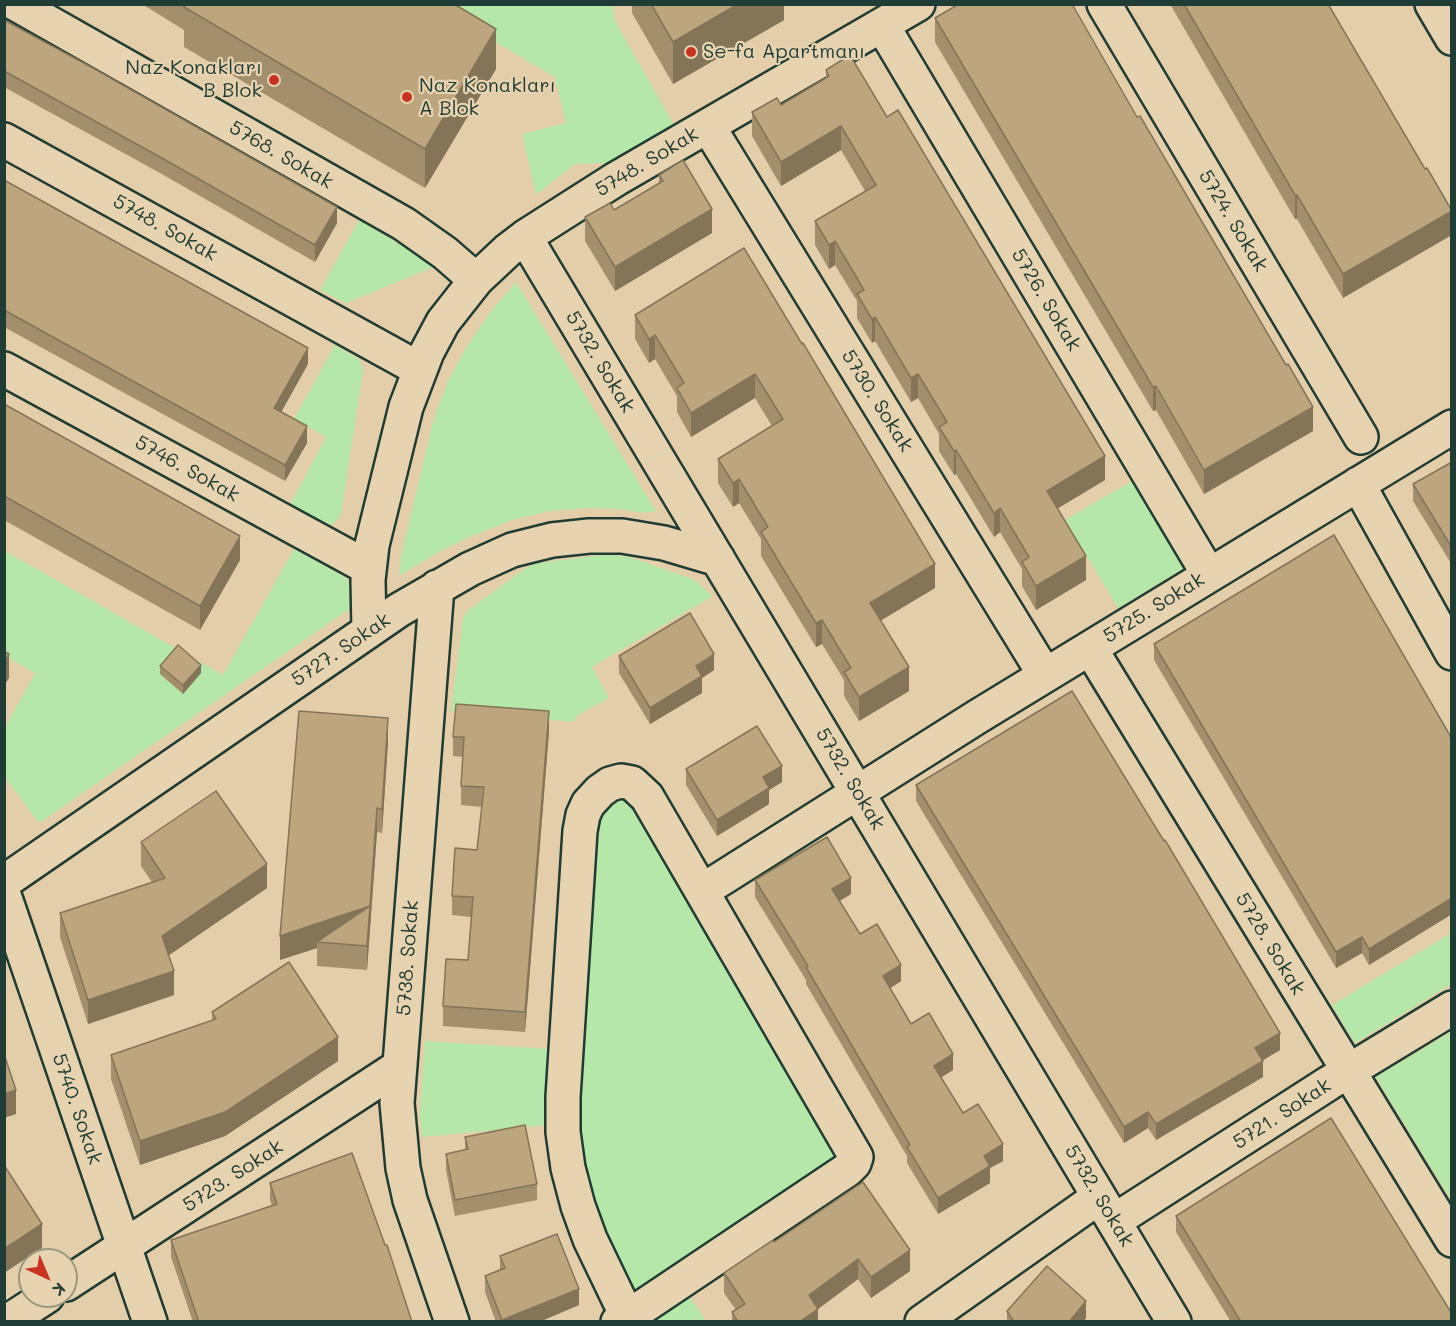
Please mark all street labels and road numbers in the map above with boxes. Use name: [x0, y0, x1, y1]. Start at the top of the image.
street label: 5768. Sokak: [225, 116, 337, 194]
street label: 5748. Sokak: [591, 122, 703, 202]
street label: 5724. Sokak: [1193, 166, 1273, 276]
street label: 5748. Sokak: [109, 189, 221, 267]
street label: 5726. Sokak: [1006, 244, 1086, 356]
street label: 5732. Sokak: [560, 307, 640, 417]
street label: 5730. Sokak: [836, 345, 918, 457]
street label: 5746. Sokak: [131, 430, 243, 508]
street label: 5725. Sokak: [1099, 567, 1209, 649]
street label: 5727. Sokak: [287, 608, 395, 692]
street label: 5732. Sokak: [810, 724, 890, 834]
street label: 5728. Sokak: [1230, 888, 1310, 1000]
street label: 5738. Sokak: [392, 899, 424, 1017]
street label: 5740. Sokak: [47, 1050, 107, 1168]
street label: 5721. Sokak: [1228, 1073, 1336, 1155]
street label: 5723. Sokak: [178, 1135, 288, 1217]
street label: 5732. Sokak: [1059, 1141, 1139, 1251]

